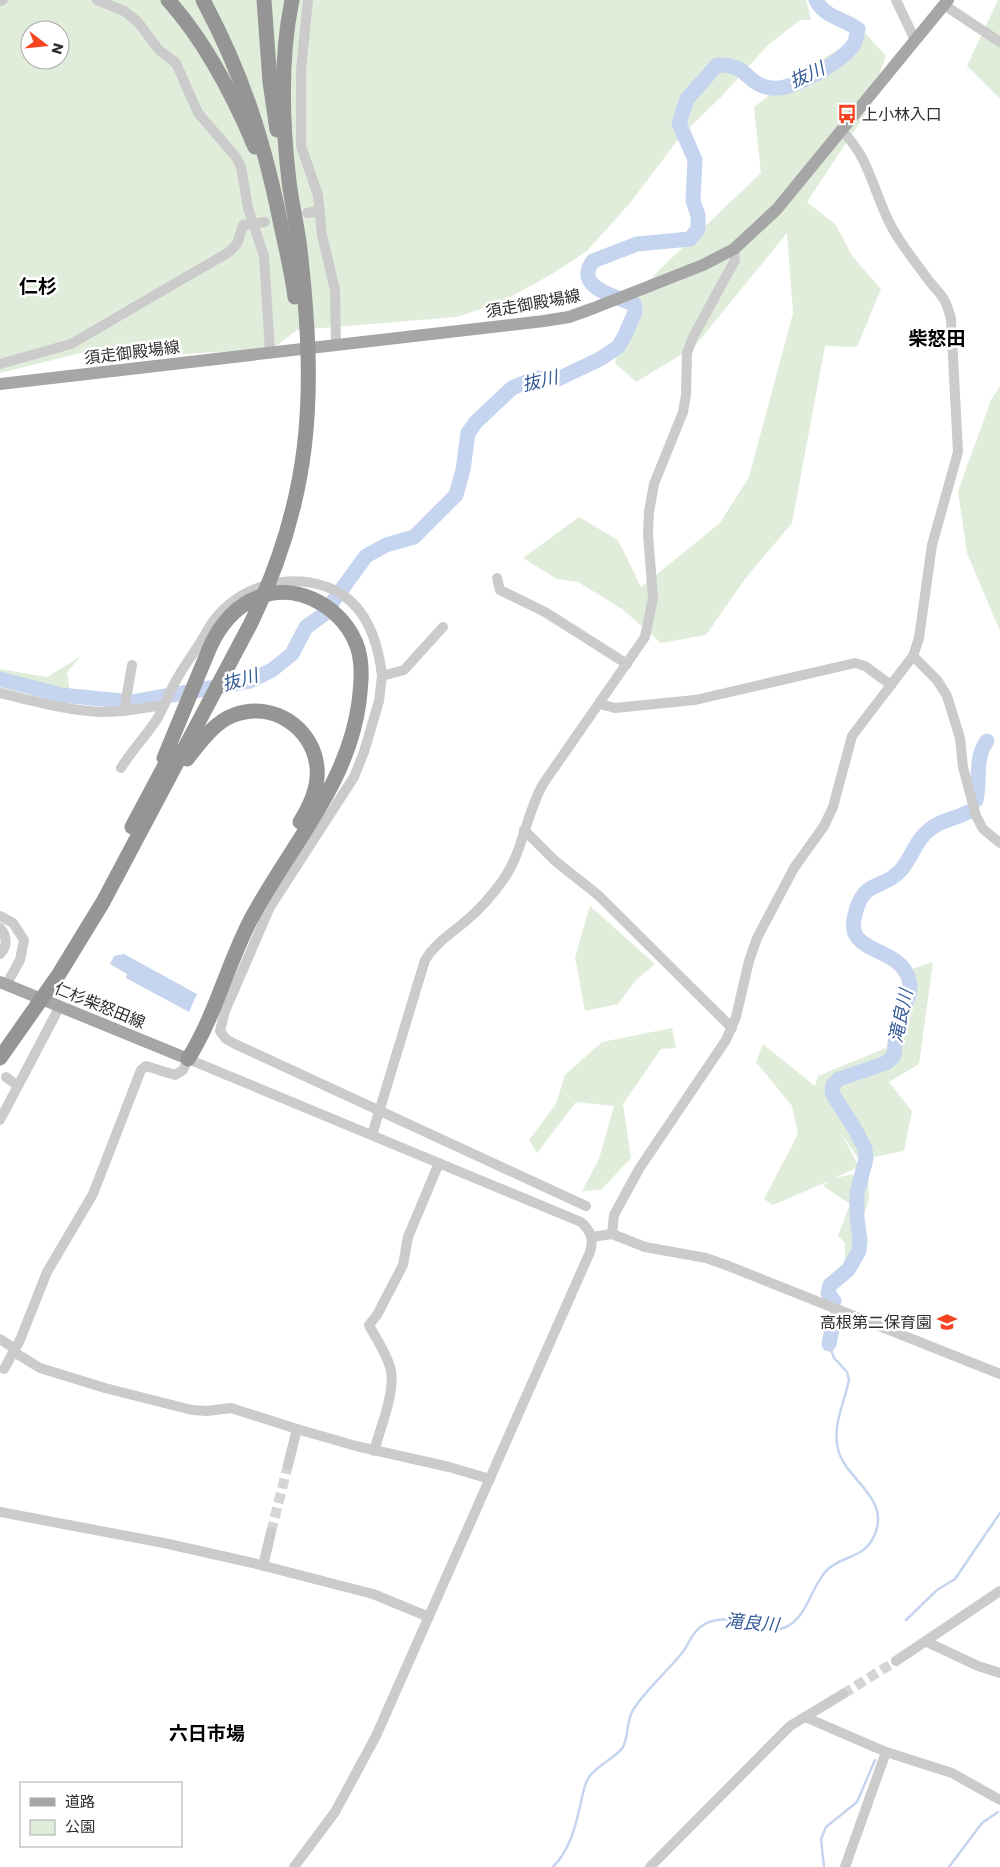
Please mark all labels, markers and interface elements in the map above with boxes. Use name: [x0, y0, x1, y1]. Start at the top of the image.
north arrow: [20, 20, 70, 70]
text: N: [46, 41, 69, 56]
water label: 抜川: [785, 55, 830, 93]
bus stop icon: 上小林入口: [836, 103, 858, 125]
place label: 上小林入口: [862, 103, 942, 126]
district label: 仁杉: [19, 273, 57, 300]
street label: 須走御殿場線: [484, 284, 582, 323]
district label: 柴怒田: [908, 325, 966, 352]
street label: 須走御殿場線: [83, 335, 181, 370]
water label: 抜川: [520, 364, 562, 397]
water label: 抜川: [219, 662, 263, 696]
street label: 仁杉柴怒田線: [51, 977, 149, 1034]
water label: 滝良川: [883, 985, 919, 1045]
place label: 高根第二保育園: [820, 1311, 932, 1334]
school or university icon: 高根第二保育園: [936, 1311, 958, 1333]
water label: 滝良川: [724, 1608, 782, 1637]
district label: 六日市場: [169, 1720, 245, 1747]
legend: [20, 1782, 182, 1847]
text: 道路: [65, 1791, 95, 1812]
text: 公園: [65, 1816, 95, 1837]

